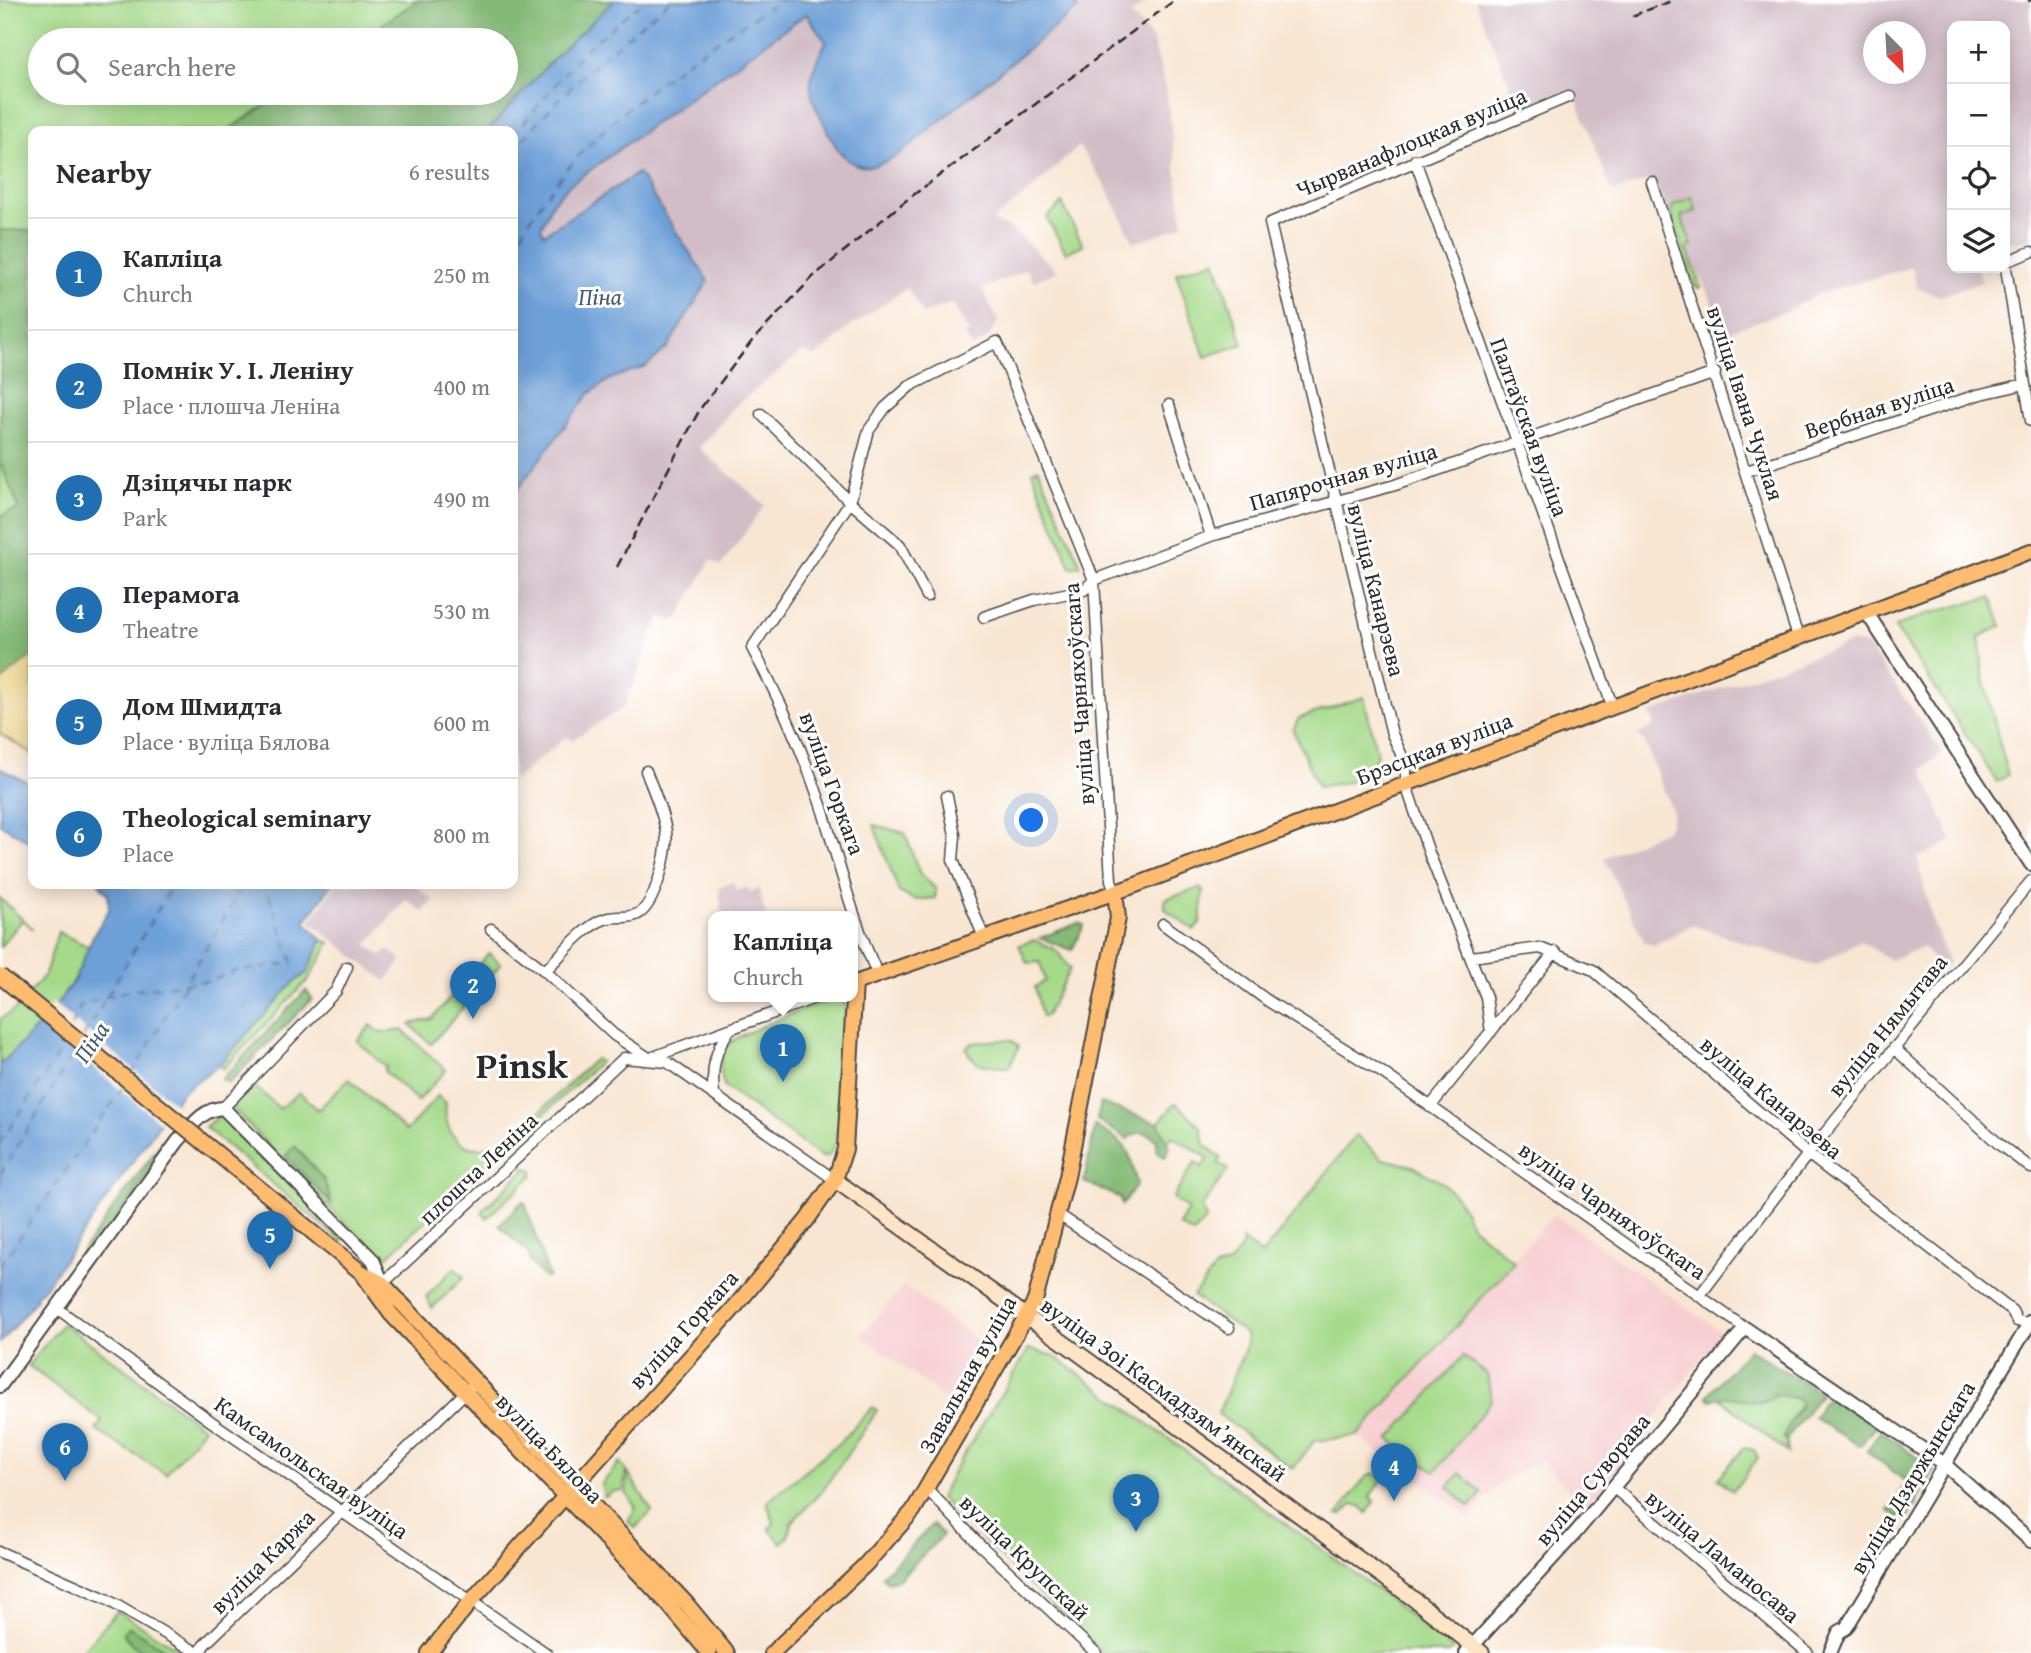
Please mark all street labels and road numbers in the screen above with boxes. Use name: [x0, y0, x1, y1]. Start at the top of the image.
street label: Чырванафлоцкая вуліца: [1291, 78, 1531, 206]
street label: вуліца Івана Чуклая: [1699, 301, 1793, 505]
street label: Палтаўская вуліца: [1482, 333, 1578, 521]
street label: Вербная вуліца: [1800, 367, 1958, 447]
street label: Папярочная вуліца: [1245, 433, 1441, 519]
street label: вуліца Канарэева: [1340, 500, 1414, 680]
street label: вуліца Чарняхоўскага: [1054, 582, 1102, 806]
street label: Брэсцкая вуліца: [1351, 703, 1517, 793]
street label: вуліца Горкага: [792, 707, 874, 859]
street label: вуліца Нямытава: [1819, 947, 1955, 1103]
street label: вуліца Канарэева: [1694, 1028, 1850, 1166]
street label: плошча Леніна: [411, 1104, 545, 1232]
street label: вуліца Чарняхоўскага: [1512, 1133, 1714, 1287]
street label: вуліца Горкага: [621, 1262, 746, 1396]
street label: вуліца Зоі Касмадзямʼянскай: [1034, 1288, 1294, 1490]
street label: Завальная вуліца: [910, 1289, 1024, 1459]
street label: вуліца Дзяржынскага: [1841, 1374, 1983, 1580]
street label: вуліца Бялова: [489, 1385, 611, 1511]
street label: Камсамольская вуліца: [208, 1387, 416, 1547]
street label: вуліца Суворава: [1527, 1406, 1657, 1552]
street label: вуліца Ламаносава: [1639, 1481, 1807, 1631]
street label: вуліца Крупскай: [953, 1486, 1098, 1628]
street label: вуліца Каржа: [202, 1501, 322, 1621]

